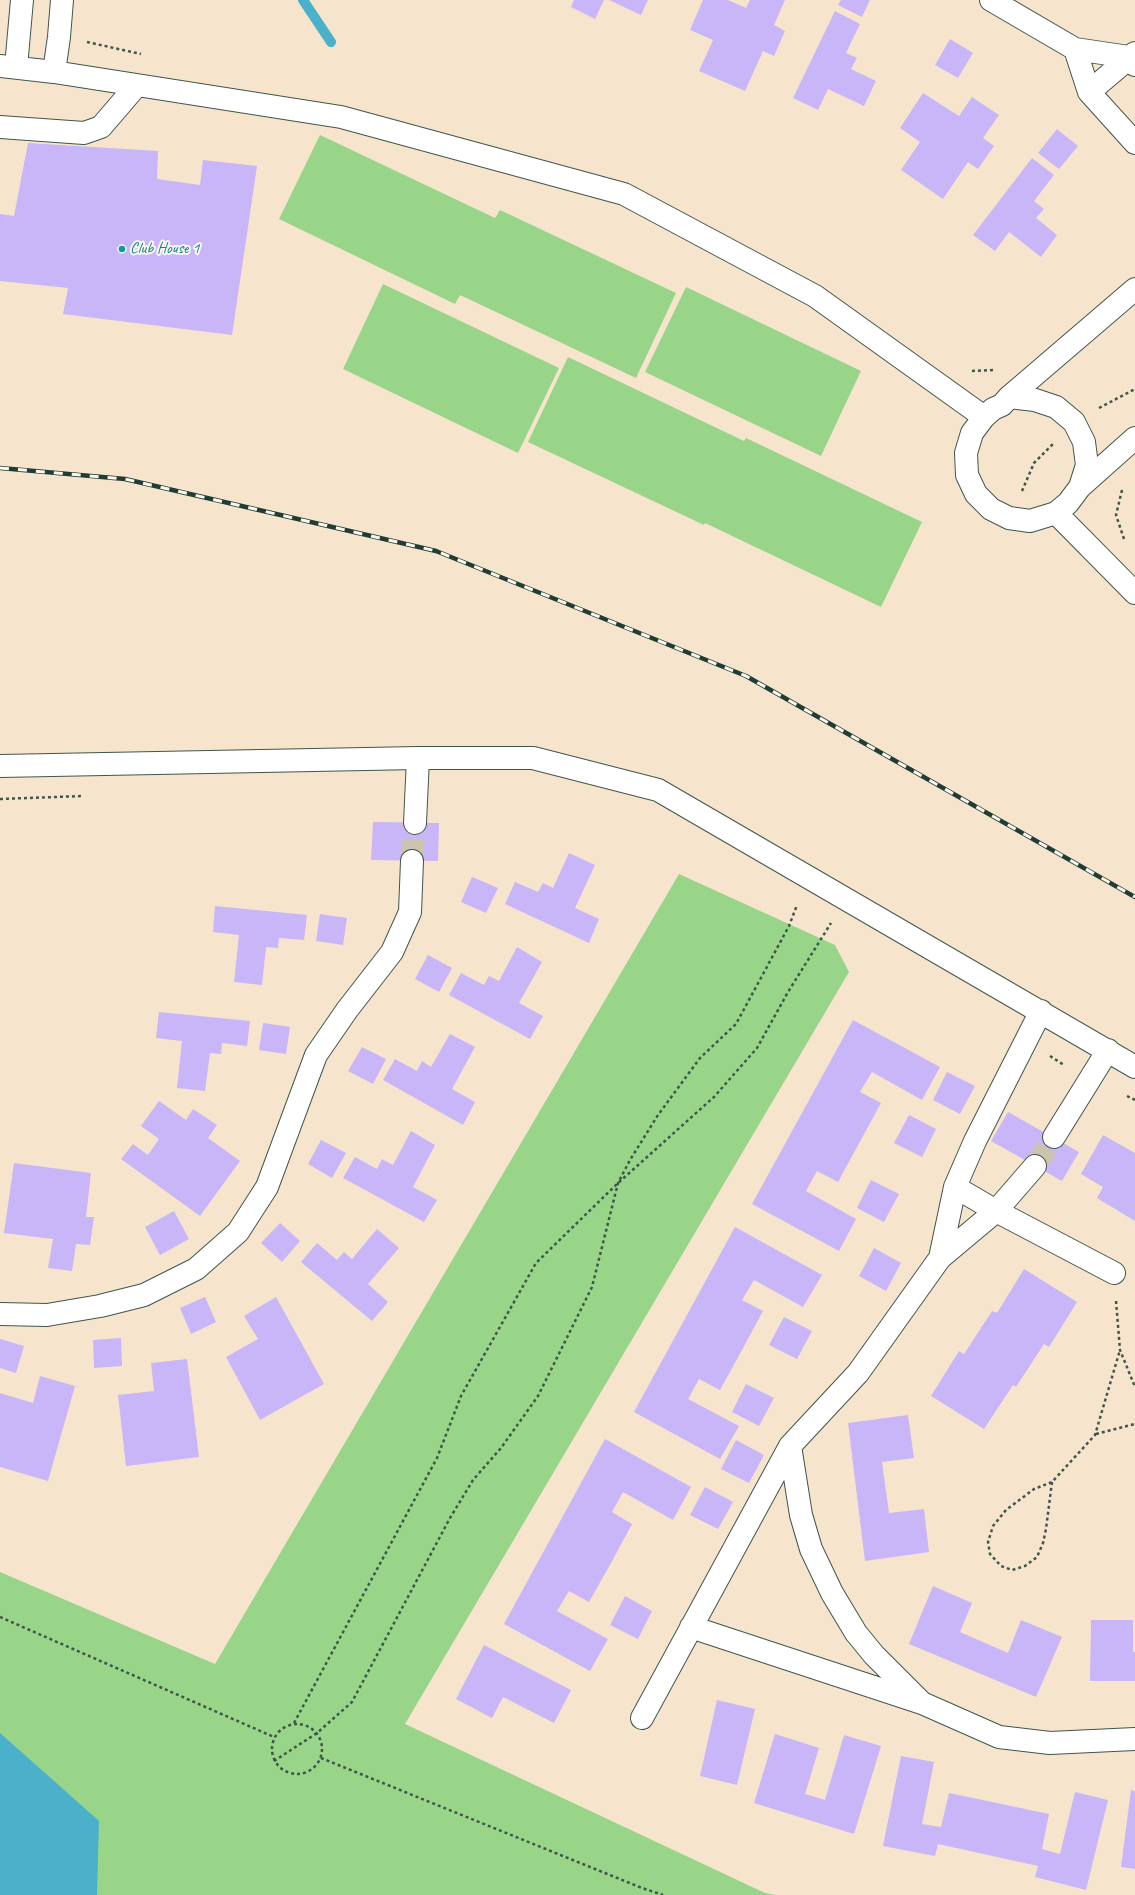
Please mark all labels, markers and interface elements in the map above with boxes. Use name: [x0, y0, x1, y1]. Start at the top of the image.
place label: Club House 1: [130, 239, 199, 259]
marker: Club House 1: [117, 244, 127, 254]

